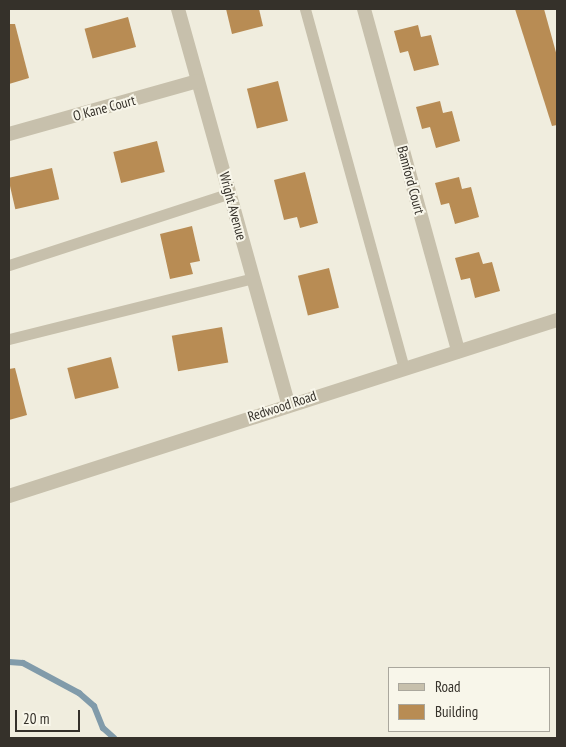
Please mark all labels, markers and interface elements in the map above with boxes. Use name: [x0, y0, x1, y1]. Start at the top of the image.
street label: O Kane Court: [71, 92, 137, 124]
street label: Bamford Court: [394, 144, 428, 216]
street label: Wright Avenue: [216, 170, 250, 242]
street label: Redwood Road: [246, 387, 318, 425]
legend: [388, 667, 551, 732]
text: Road: [435, 677, 461, 696]
scale bar: [18, 700, 82, 732]
text: Building: [435, 702, 478, 721]
text: 20 m: [23, 709, 49, 728]

